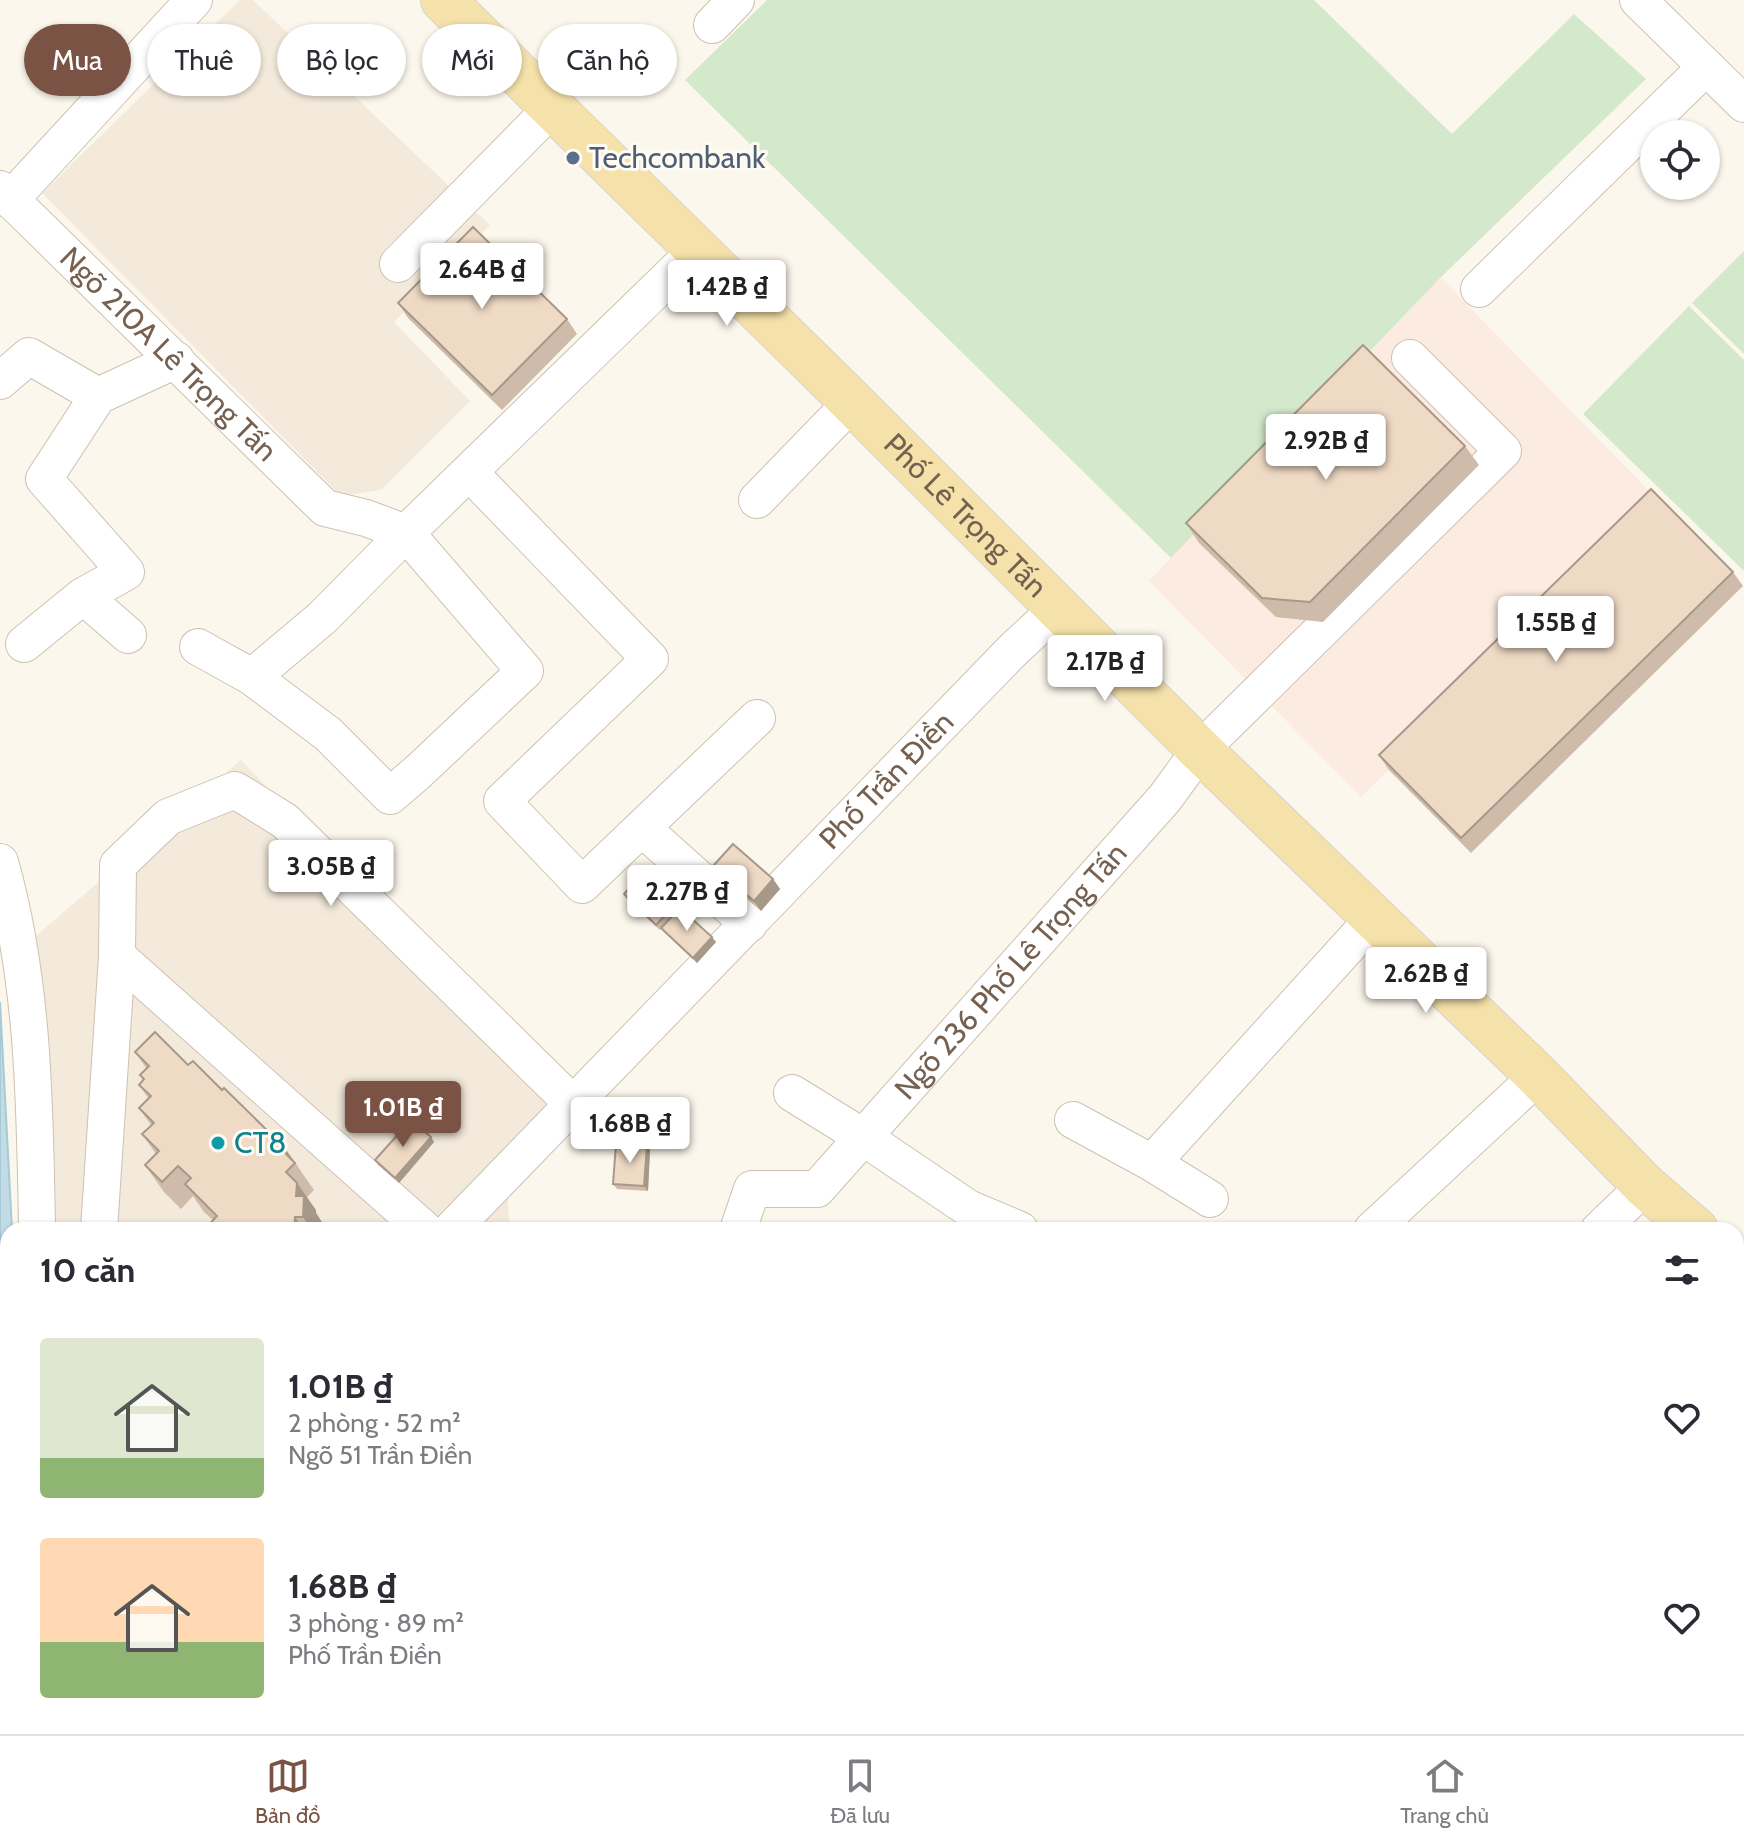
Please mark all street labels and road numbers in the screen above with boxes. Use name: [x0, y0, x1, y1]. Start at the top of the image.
street label: Ngõ 210A Lê Trọng Tấn: [52, 239, 285, 469]
street label: Phố Lê Trọng Tấn: [876, 426, 1055, 605]
street label: Phố Trần Điền: [811, 703, 961, 857]
street label: Ngõ 236 Phố Lê Trọng Tấn: [887, 835, 1134, 1107]

